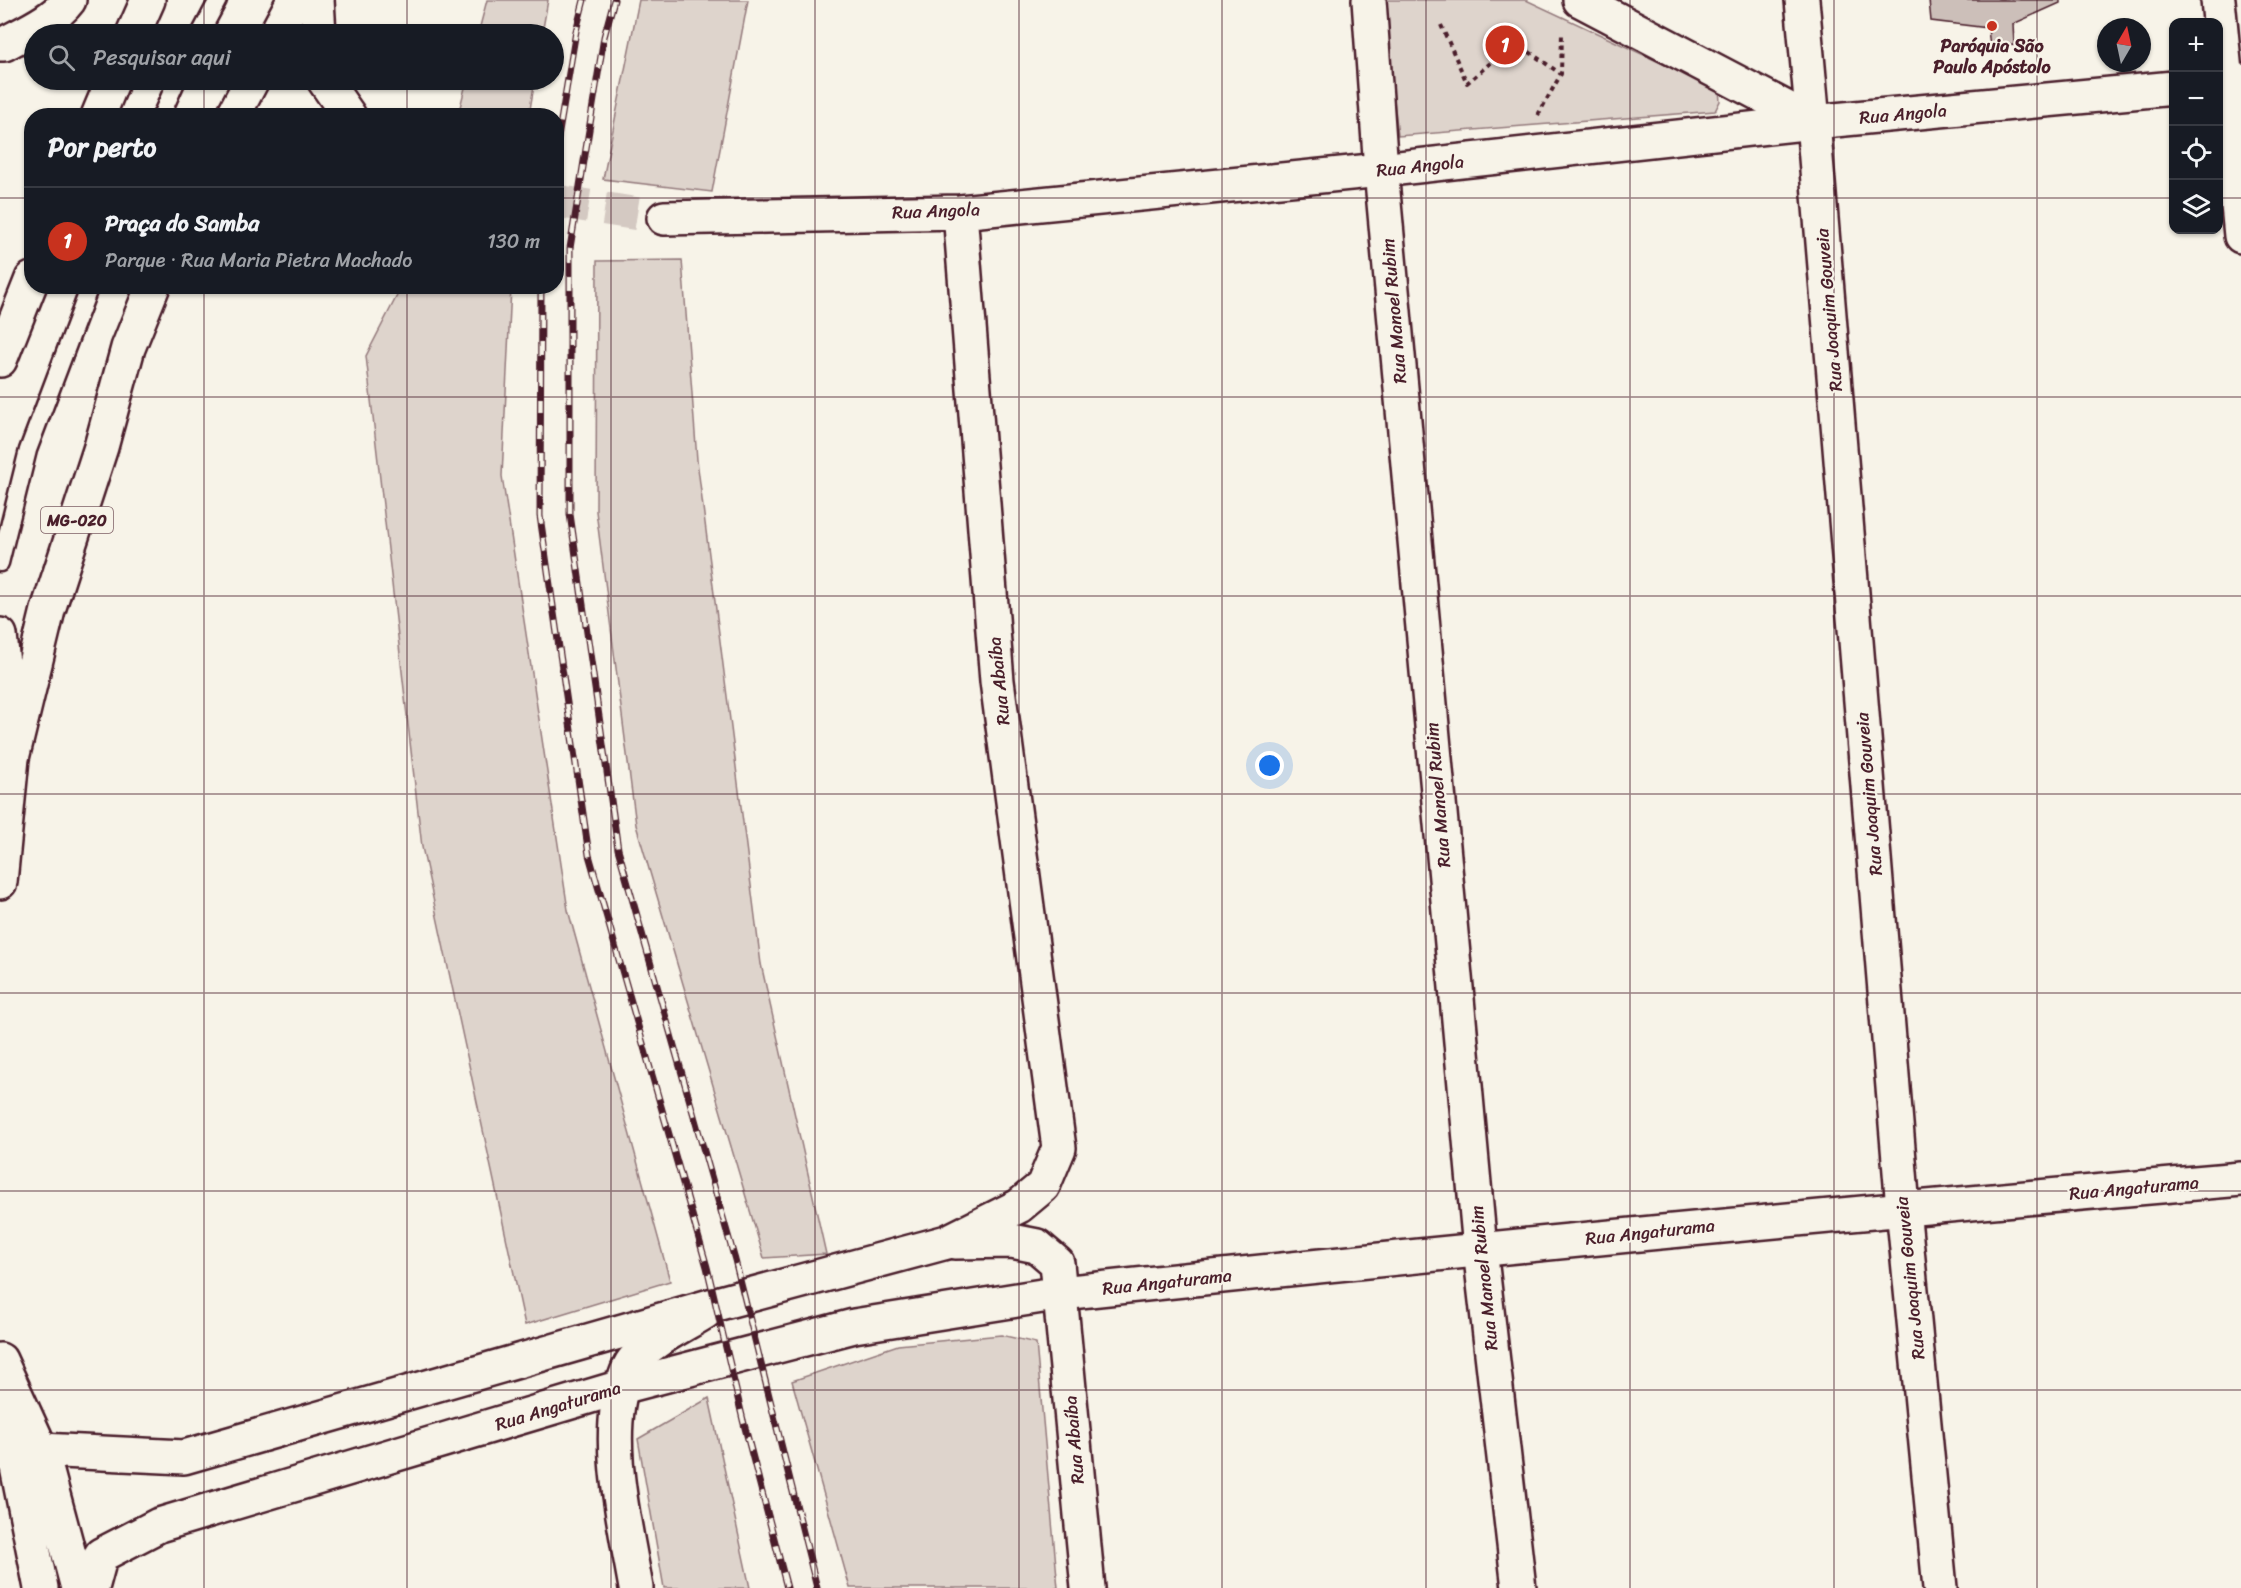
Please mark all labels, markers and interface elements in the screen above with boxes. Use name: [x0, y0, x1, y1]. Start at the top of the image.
north arrow: [2097, 18, 2151, 72]
map controls: [2169, 18, 2223, 234]
button: +: [2169, 18, 2223, 72]
marker: Paróquia São Paulo Apóstolo: [1985, 19, 1999, 33]
pin: 1: [1486, 22, 1524, 68]
search box: [24, 24, 564, 90]
place label: Paróquia São Paulo Apóstolo: [1933, 30, 2052, 83]
text: Pesquisar aqui: [93, 38, 231, 77]
icon: search: [45, 41, 78, 74]
button: −: [2169, 72, 2223, 126]
street label: Rua Angola: [1858, 94, 1948, 134]
text: Por perto: [48, 124, 156, 170]
button: locate: [2169, 126, 2223, 180]
street label: Rua Angola: [1375, 145, 1465, 187]
button: layers: [2169, 180, 2223, 234]
street label: Rua Angola: [891, 193, 981, 229]
text: Praça do Samba: [105, 204, 259, 243]
text: 1: [63, 224, 72, 259]
text: 130 m: [487, 224, 540, 259]
street label: Rua Joaquim Gouveia: [1806, 226, 1852, 393]
street label: Rua Manoel Rubim: [1372, 237, 1416, 385]
text: Parque · Rua Maria Pietra Machado: [105, 243, 412, 278]
road number: MG-020: [41, 507, 113, 533]
street label: Rua Abaíba: [978, 635, 1020, 727]
street label: Rua Joaquim Gouveia: [1846, 710, 1892, 877]
street label: Rua Manoel Rubim: [1416, 721, 1460, 869]
your location: [1255, 751, 1284, 780]
street label: Rua Angaturama: [2068, 1166, 2200, 1210]
street label: Rua Joaquim Gouveia: [1885, 1194, 1934, 1361]
street label: Rua Manoel Rubim: [1460, 1204, 1508, 1352]
street label: Rua Angaturama: [1584, 1209, 1716, 1255]
street label: Rua Angaturama: [1101, 1259, 1233, 1305]
street label: Rua Angaturama: [491, 1372, 625, 1440]
street label: Rua Abaíba: [1054, 1394, 1094, 1486]

